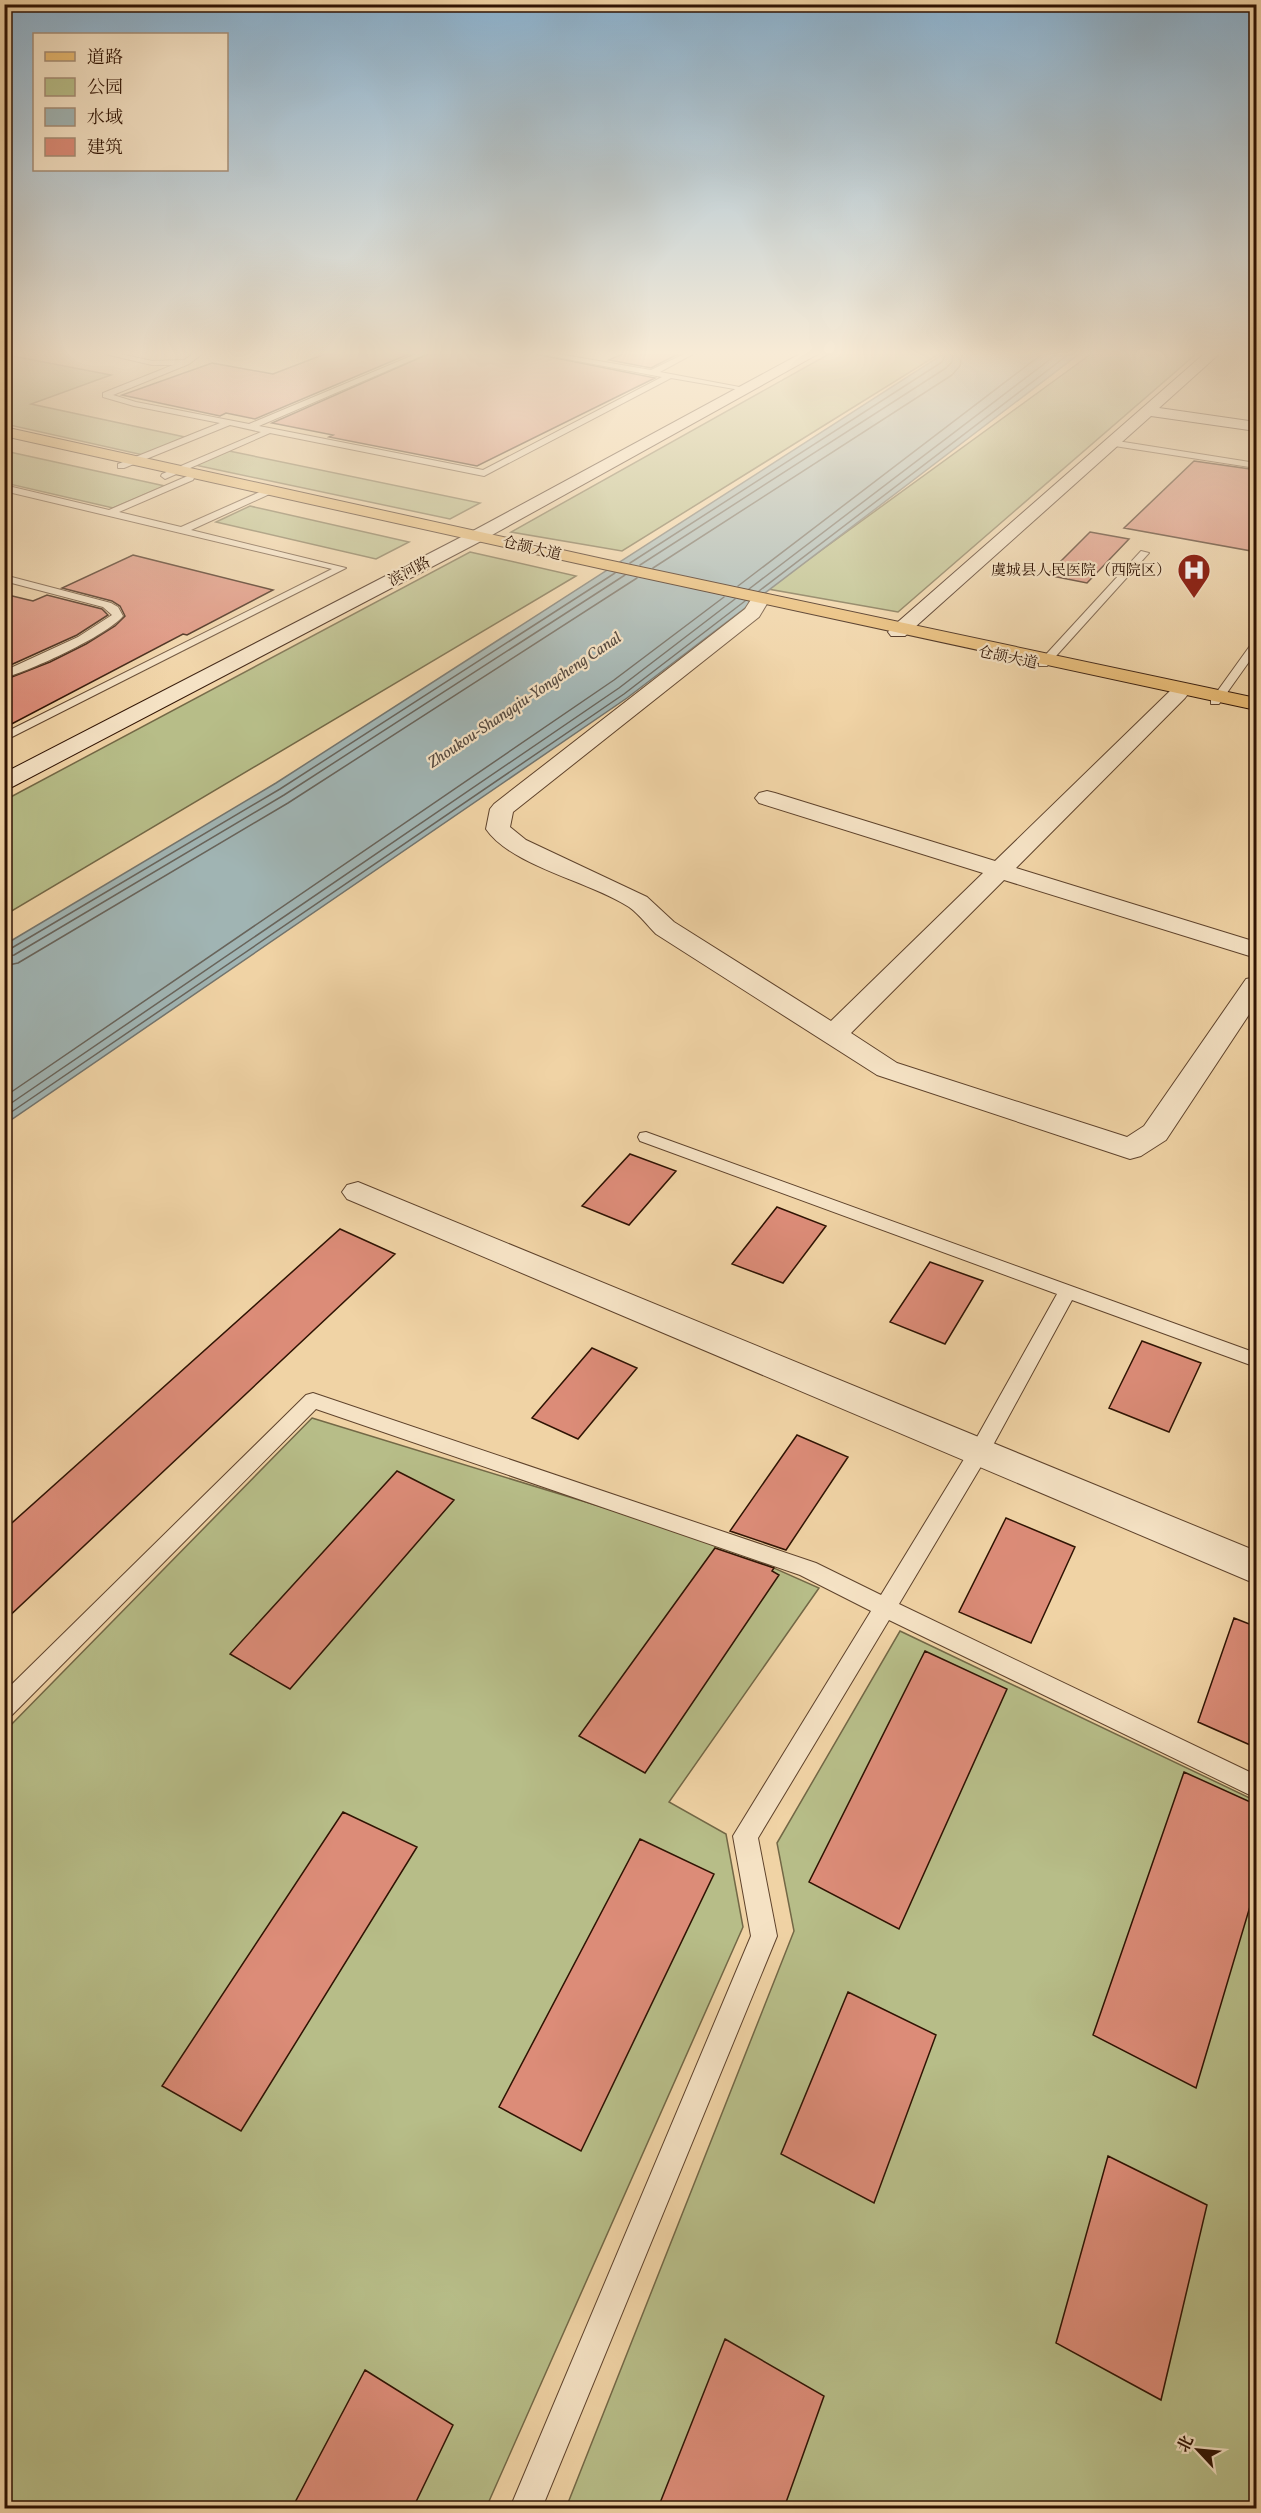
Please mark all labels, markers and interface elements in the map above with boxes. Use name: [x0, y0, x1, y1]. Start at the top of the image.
legend: [33, 33, 228, 171]
text: 道路: [87, 46, 123, 71]
text: 公园: [87, 76, 123, 101]
text: 水域: [87, 106, 123, 131]
text: 建筑: [87, 136, 123, 161]
street label: 仓颉大道: [500, 532, 563, 566]
street label: 滨河路: [385, 552, 435, 592]
hospital icon: 虞城县人民医院（西院区）: [1176, 552, 1212, 599]
place label: 虞城县人民医院（西院区）: [991, 561, 1171, 582]
water label: Zhoukou-Shangqiu-Yongcheng Canal: [423, 627, 626, 774]
street label: 仓颉大道: [976, 642, 1039, 675]
north arrow: [1168, 2420, 1228, 2480]
text: 北: [1173, 2432, 1200, 2456]

